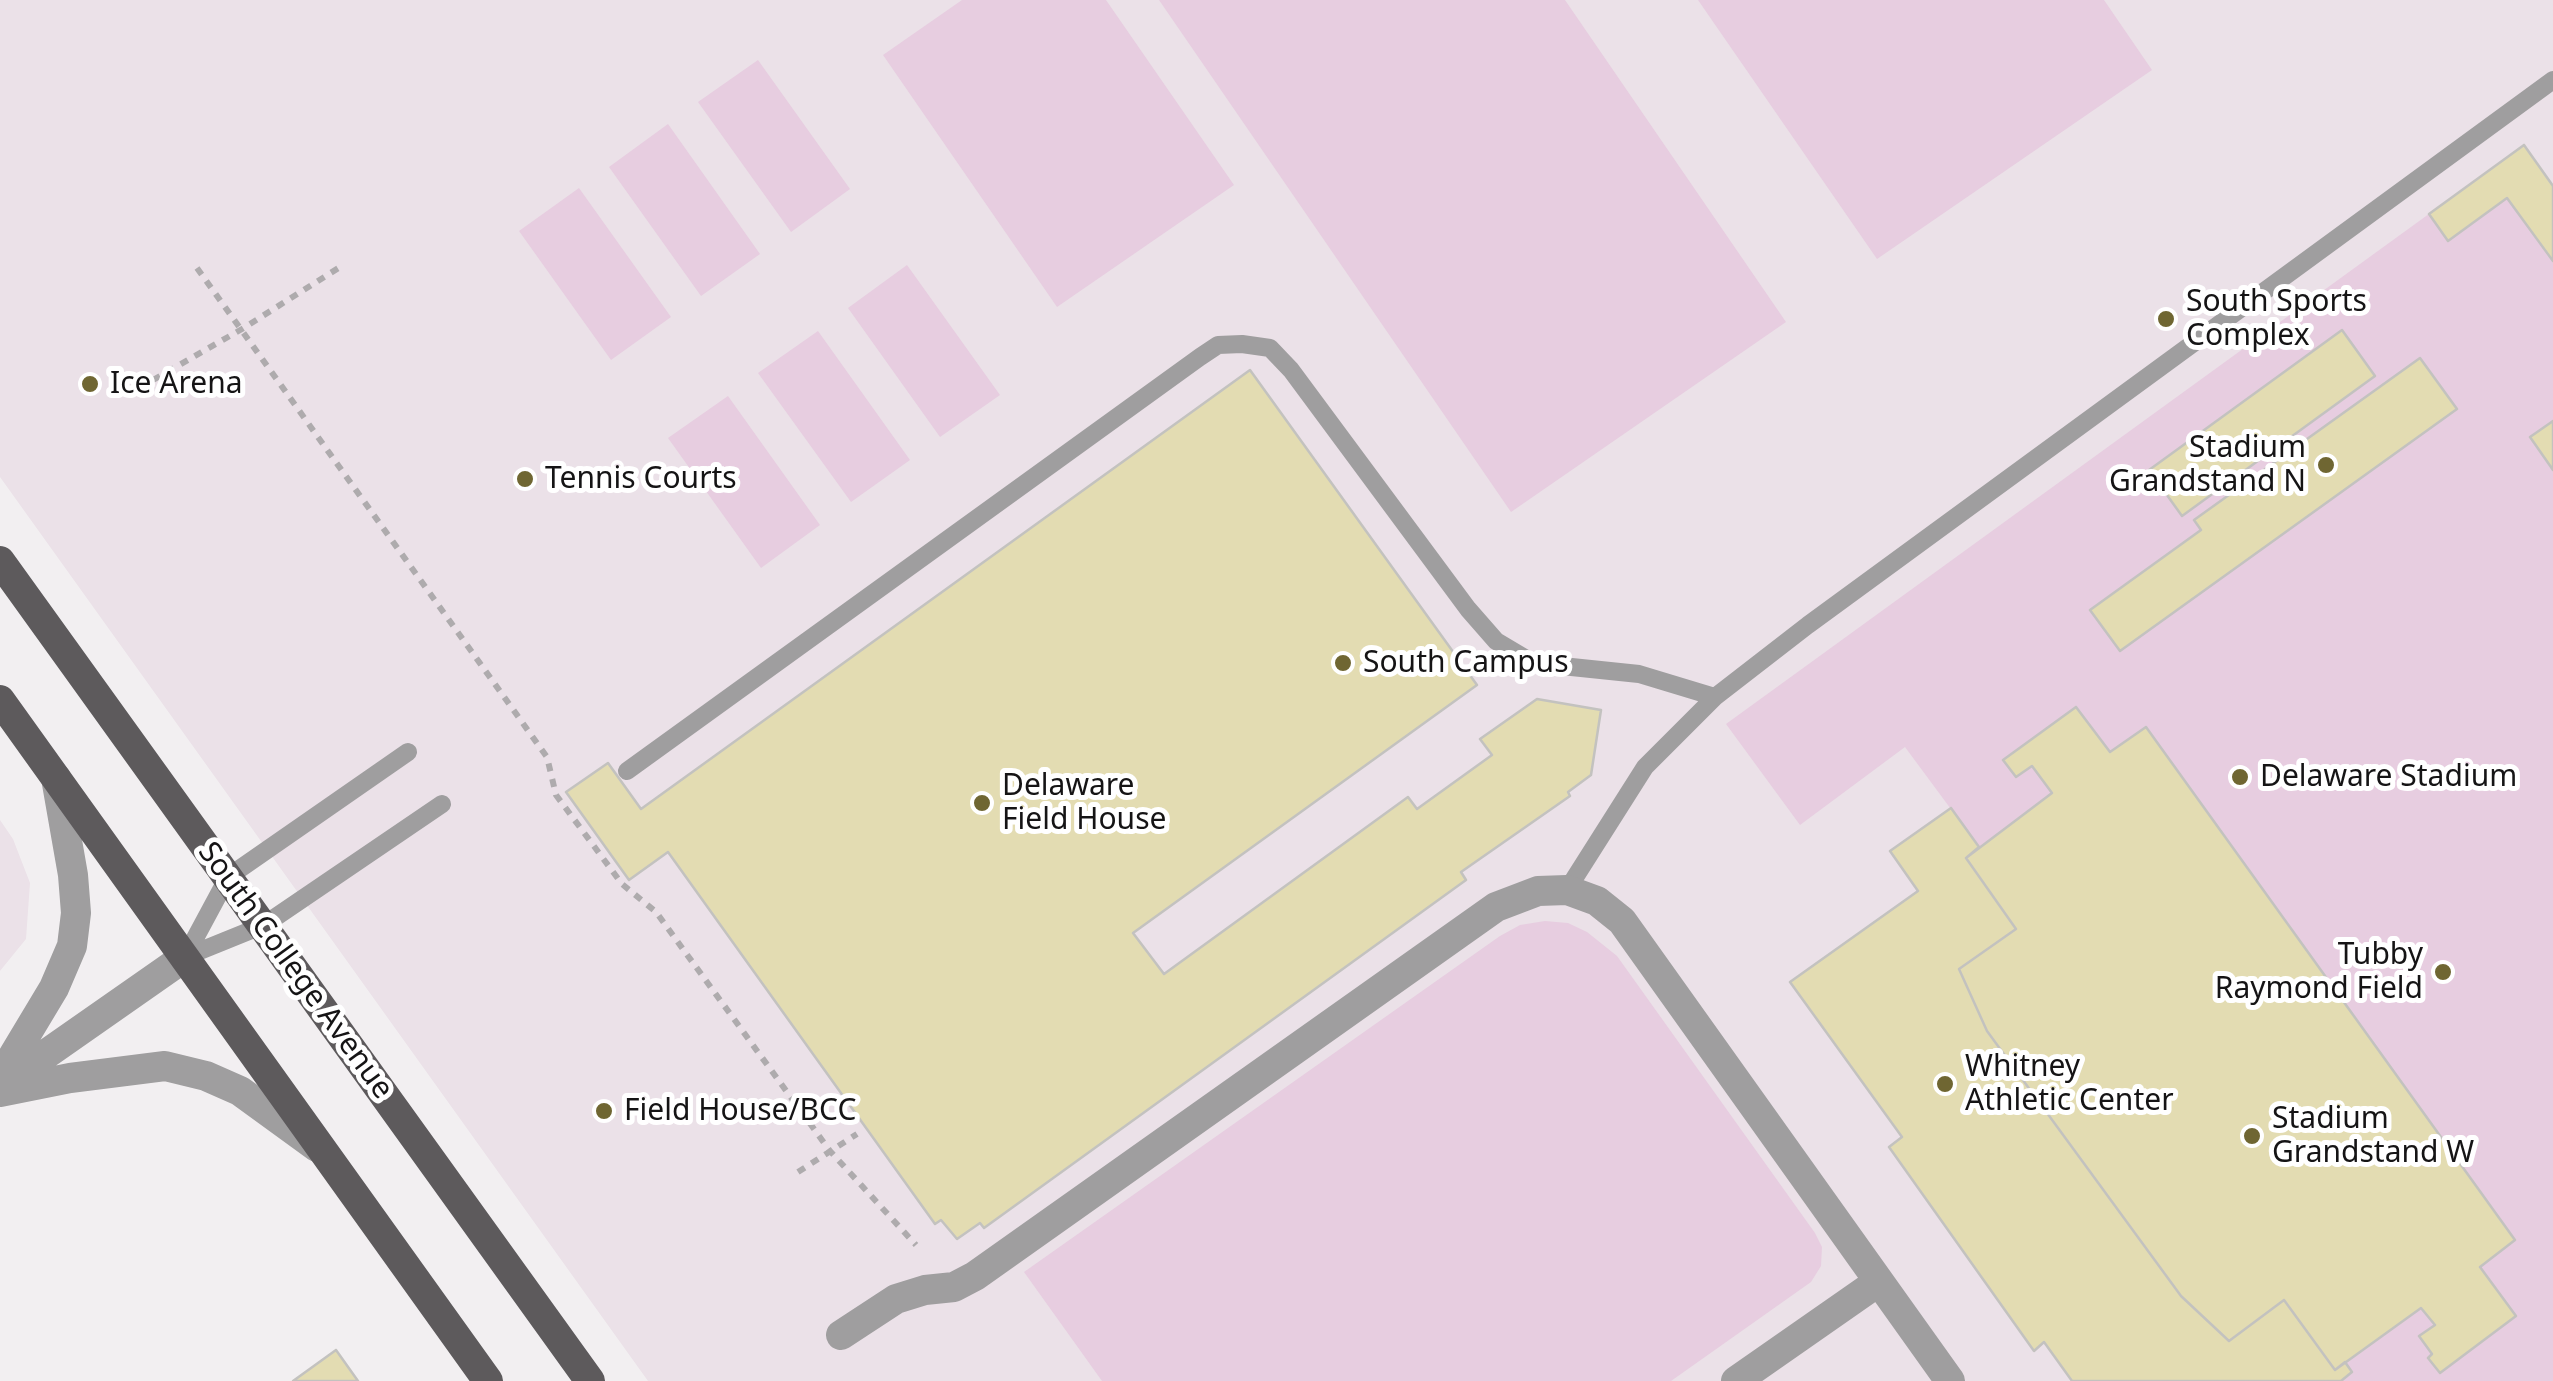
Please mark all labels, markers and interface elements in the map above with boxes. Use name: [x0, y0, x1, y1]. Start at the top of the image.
place label: South Sports Complex: [2186, 284, 2367, 354]
marker: South Sports Complex: [2155, 308, 2177, 330]
place label: Ice Arena: [110, 366, 243, 402]
marker: Ice Arena: [79, 373, 101, 395]
place label: Stadium Grandstand N: [2109, 430, 2306, 500]
marker: Stadium Grandstand N: [2315, 454, 2337, 476]
place label: Tennis Courts: [545, 461, 737, 497]
marker: Tennis Courts: [514, 468, 536, 490]
place label: South Campus: [1363, 645, 1569, 681]
marker: South Campus: [1332, 652, 1354, 674]
place label: Delaware Stadium: [2260, 759, 2517, 795]
marker: Delaware Stadium: [2229, 766, 2251, 788]
place label: Delaware Field House: [1002, 768, 1166, 838]
marker: Delaware Field House: [971, 792, 993, 814]
street label: South College Avenue: [190, 836, 400, 1106]
place label: Tubby Raymond Field: [2215, 937, 2423, 1008]
marker: Tubby Raymond Field: [2432, 961, 2454, 983]
place label: Whitney Athletic Center: [1965, 1049, 2174, 1120]
marker: Whitney Athletic Center: [1934, 1073, 1956, 1095]
place label: Field House/BCC: [624, 1093, 856, 1129]
marker: Field House/BCC: [593, 1100, 615, 1122]
place label: Stadium Grandstand W: [2272, 1101, 2474, 1172]
marker: Stadium Grandstand W: [2241, 1125, 2263, 1147]

